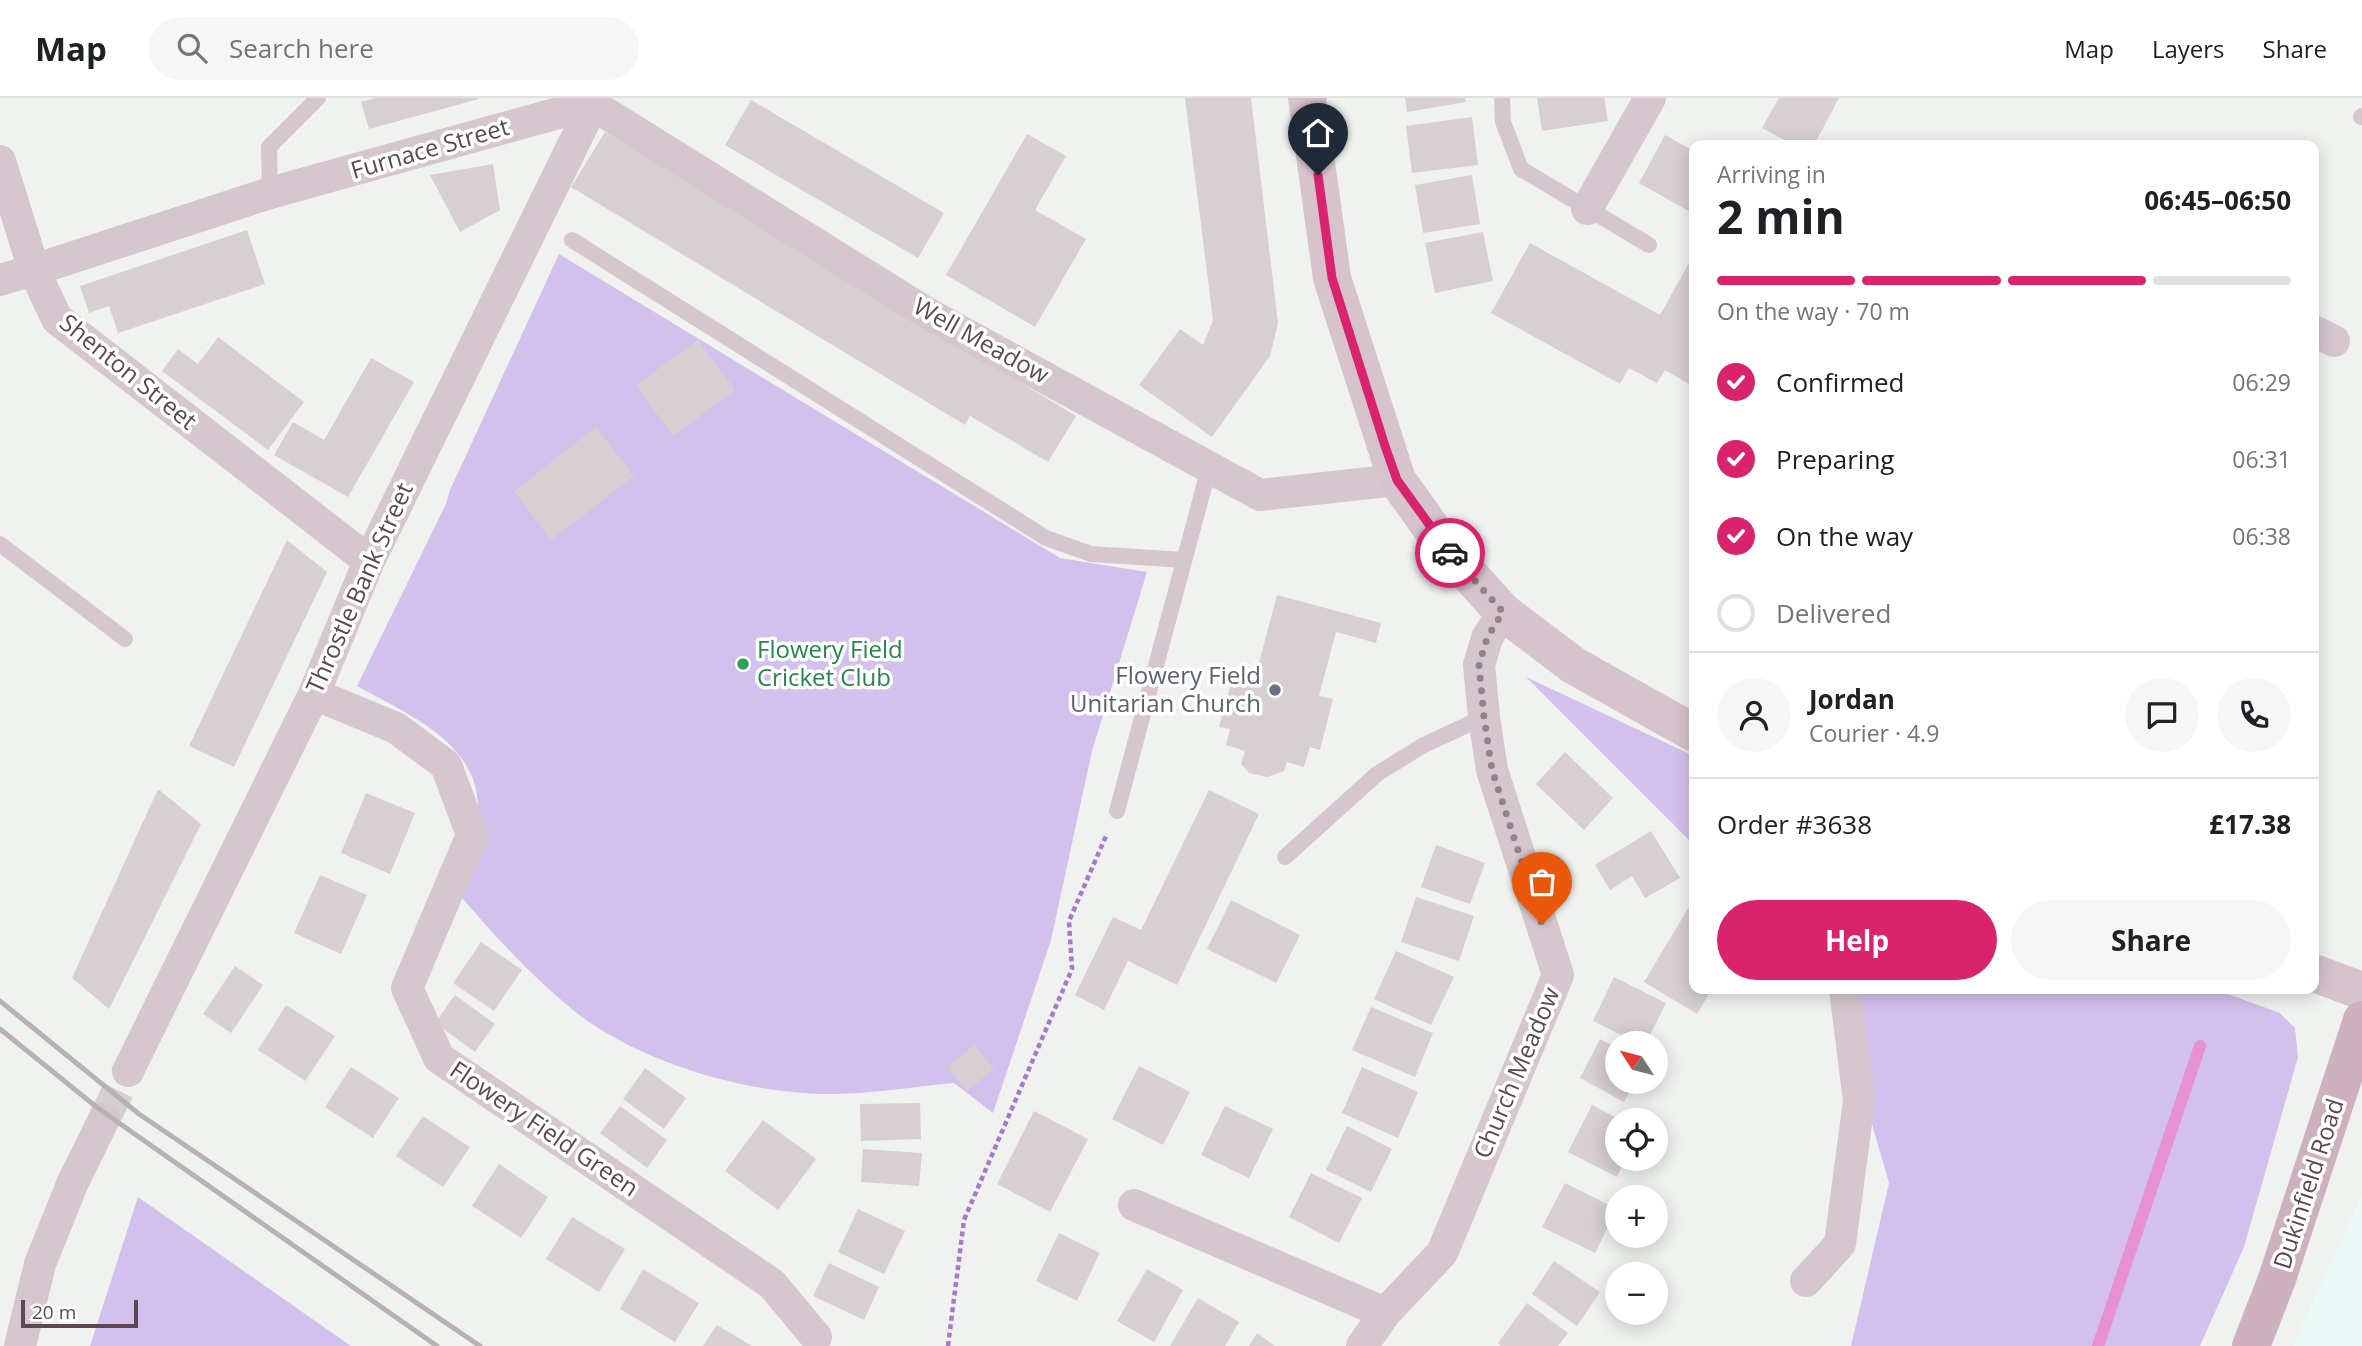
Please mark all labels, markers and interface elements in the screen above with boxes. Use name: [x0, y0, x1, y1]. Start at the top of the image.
search box: [149, 17, 639, 80]
text: Map: [35, 26, 107, 71]
icon: search: [173, 29, 211, 67]
text: Search here: [229, 30, 374, 66]
text: Map: [2064, 32, 2114, 65]
text: Layers: [2152, 32, 2225, 65]
text: Share: [2263, 32, 2327, 65]
pin: [1288, 103, 1348, 175]
street label: Furnace Street: [347, 109, 513, 186]
icon: home: [1299, 114, 1337, 152]
text: Arriving in: [1717, 158, 1826, 190]
text: 06:45–06:50: [2144, 182, 2291, 218]
text: 2 min: [1717, 185, 1845, 247]
street label: Well Meadow: [908, 289, 1056, 391]
text: On the way · 70 m: [1717, 295, 1910, 327]
street label: Shenton Street: [54, 305, 204, 436]
icon: check: [1717, 363, 1755, 401]
text: Confirmed: [1776, 364, 1904, 400]
text: 06:29: [2232, 366, 2291, 398]
icon: check: [1717, 440, 1755, 478]
text: Preparing: [1776, 441, 1894, 477]
text: 06:31: [2232, 443, 2291, 475]
street label: Throstle Bank Street: [297, 477, 420, 698]
icon: check: [1717, 517, 1755, 555]
courier: [1415, 518, 1485, 588]
text: On the way: [1776, 518, 1913, 554]
text: 06:38: [2232, 520, 2291, 552]
icon: car: [1431, 534, 1469, 572]
text: Delivered: [1776, 595, 1891, 631]
place label: Flowery Field Cricket Club: [757, 632, 903, 693]
marker: Flowery Field Cricket Club: [735, 656, 751, 672]
place label: Flowery Field Unitarian Church: [1070, 658, 1261, 719]
button: person: [1717, 678, 1791, 752]
button: chat: [2125, 678, 2199, 752]
button: phone: [2217, 678, 2291, 752]
text: Jordan: [1809, 681, 1895, 717]
marker: Flowery Field Unitarian Church: [1267, 682, 1283, 698]
text: Courier · 4.9: [1809, 717, 1939, 749]
text: Order #3638: [1717, 806, 1872, 842]
text: £17.38: [2209, 806, 2291, 842]
pin: [1512, 852, 1572, 924]
icon: bag: [1523, 863, 1561, 901]
button: Help: [1717, 900, 1997, 980]
button: Share: [2011, 900, 2291, 980]
street label: Church Meadow: [1465, 981, 1567, 1163]
north arrow: [1605, 1031, 1668, 1094]
map controls: [1605, 1031, 1668, 1325]
street label: Flowery Field Green: [444, 1052, 646, 1203]
street label: Dukinfield Road: [2264, 1094, 2351, 1273]
button: locate: [1605, 1108, 1668, 1171]
button: +: [1605, 1185, 1668, 1248]
button: −: [1605, 1262, 1668, 1325]
scale bar: [21, 1297, 138, 1329]
text: 20 m: [32, 1299, 76, 1325]

